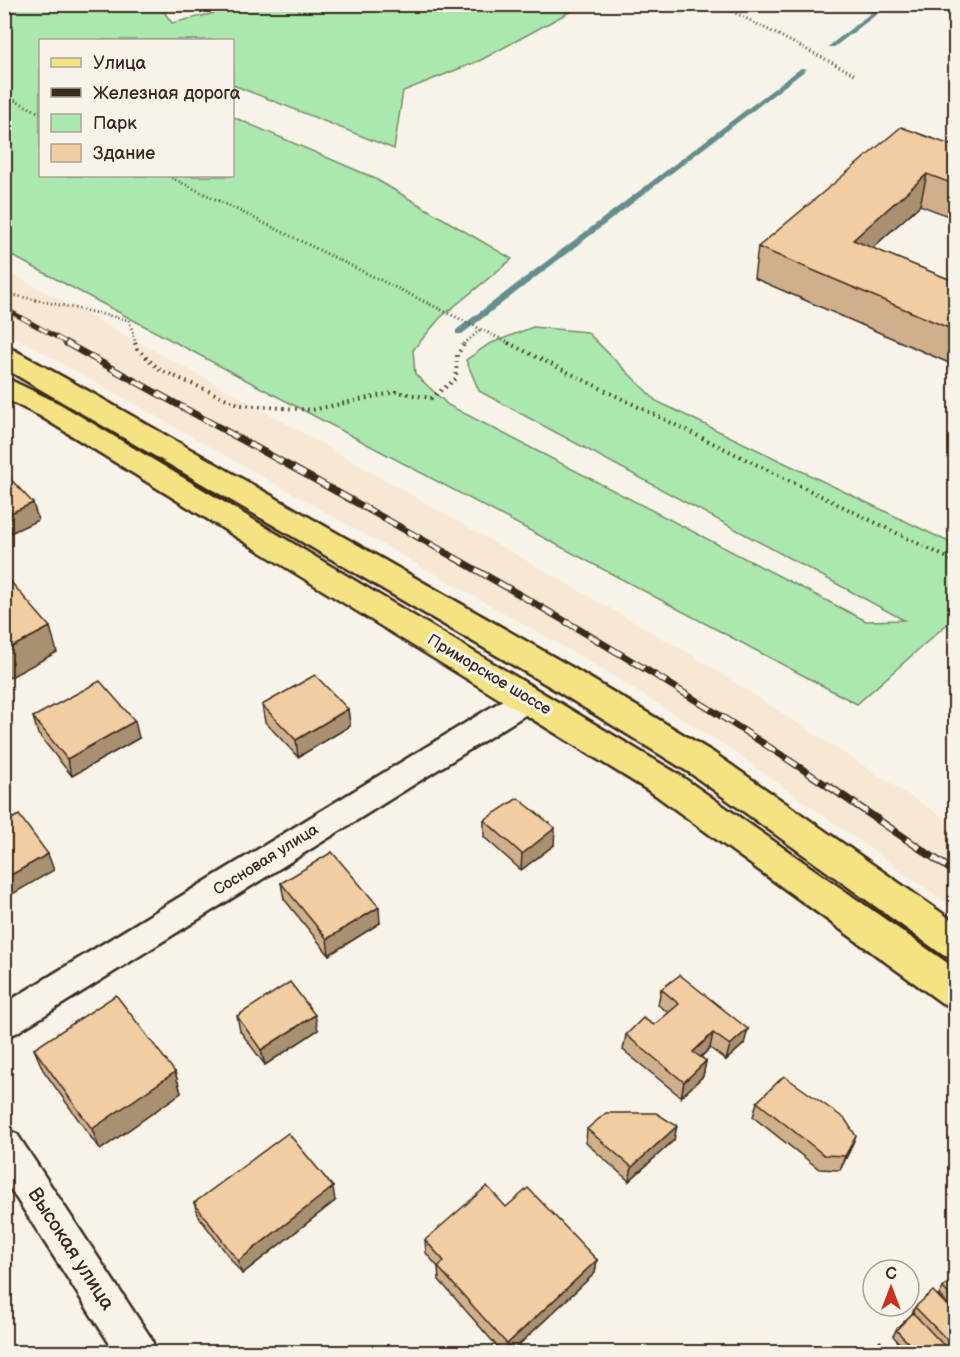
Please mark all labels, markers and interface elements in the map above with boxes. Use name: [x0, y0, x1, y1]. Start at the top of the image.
legend: [39, 39, 234, 177]
text: Улица: [93, 53, 147, 74]
text: Железная дорога: [93, 83, 241, 104]
text: Парк: [93, 113, 137, 134]
text: Здание: [93, 143, 155, 164]
street label: Приморское шоссе: [424, 631, 554, 719]
street label: Сосновая улица: [210, 820, 322, 900]
street label: Высокая улица: [22, 1183, 120, 1315]
north arrow: [861, 1258, 921, 1318]
text: С: [885, 1265, 897, 1284]

